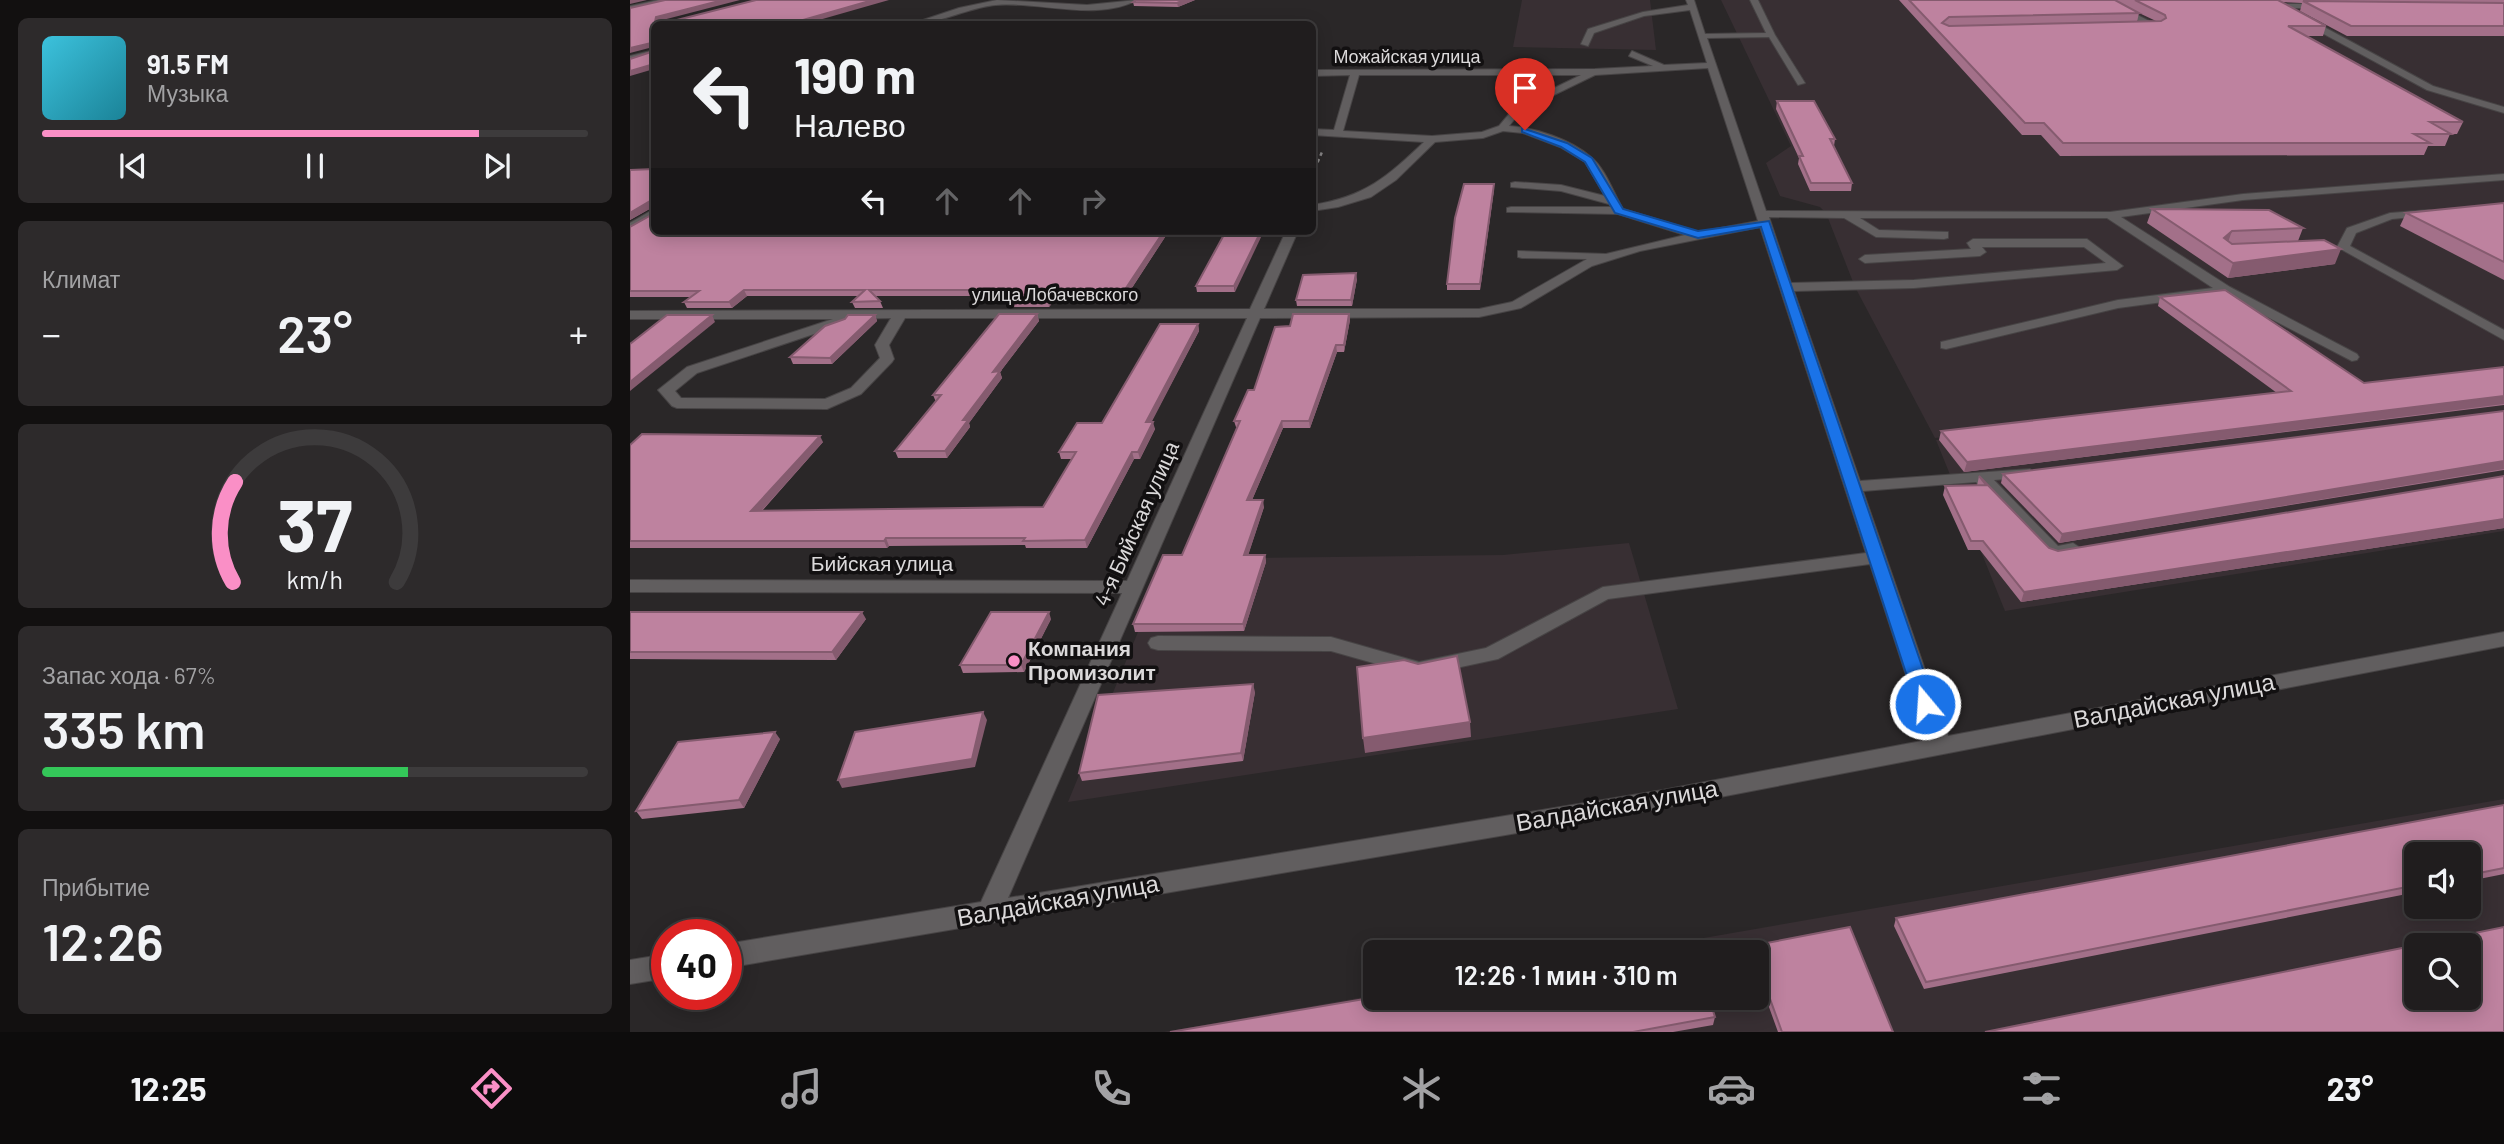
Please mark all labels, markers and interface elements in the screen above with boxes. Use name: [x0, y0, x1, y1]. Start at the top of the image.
text: 190 m: [794, 45, 916, 104]
street label: Можайская улица: [1333, 45, 1482, 67]
text: 91.5 FM: [147, 48, 229, 79]
icon: left: [679, 49, 770, 140]
pin: [1495, 58, 1555, 130]
icon: arrive: [1506, 69, 1544, 107]
text: Музыка: [147, 79, 228, 107]
text: Налево: [794, 105, 906, 143]
icon: previous: [114, 147, 152, 185]
icon: pause: [296, 147, 334, 185]
icon: next: [478, 147, 516, 185]
icon: left: [855, 182, 893, 220]
icon: ahead: [928, 182, 966, 220]
icon: ahead: [1001, 182, 1039, 220]
icon: right: [1074, 182, 1112, 220]
text: Климат: [42, 265, 120, 293]
street label: улица Лобачевского: [972, 283, 1138, 305]
text: 23°: [277, 301, 353, 363]
text: −: [42, 310, 61, 356]
text: +: [569, 310, 588, 356]
street label: 4-я Бийская улица: [1088, 437, 1183, 610]
text: 37: [277, 479, 353, 567]
street label: Бийская улица: [811, 550, 954, 575]
text: km/h: [287, 564, 343, 594]
place label: Компания Промизолит: [1028, 635, 1156, 684]
marker: Компания Промизолит: [1006, 653, 1022, 669]
text: Запас хода · 67%: [42, 661, 216, 689]
street label: Валдайская улица: [2071, 666, 2277, 733]
position arrow: [1888, 667, 1962, 741]
text: 335 km: [42, 697, 205, 759]
street label: Валдайская улица: [1514, 772, 1720, 837]
map controls: [2404, 842, 2481, 1010]
button: sound: [2404, 842, 2481, 919]
street label: Валдайская улица: [955, 867, 1161, 932]
text: Прибытие: [42, 873, 150, 901]
text: 12:26: [42, 909, 164, 971]
speed limit sign: 40: [651, 919, 742, 1010]
button: search: [2404, 933, 2481, 1010]
text: 12:26 · 1 мин · 310 m: [1454, 959, 1678, 990]
icon: directions: [467, 1064, 516, 1113]
icon: music: [777, 1064, 826, 1113]
icon: phone: [1087, 1064, 1136, 1113]
icon: climate: [1397, 1064, 1446, 1113]
icon: car: [1707, 1064, 1756, 1113]
icon: filters: [2017, 1064, 2066, 1113]
text: 12:25: [130, 1069, 207, 1107]
text: 23°: [2327, 1069, 2374, 1107]

